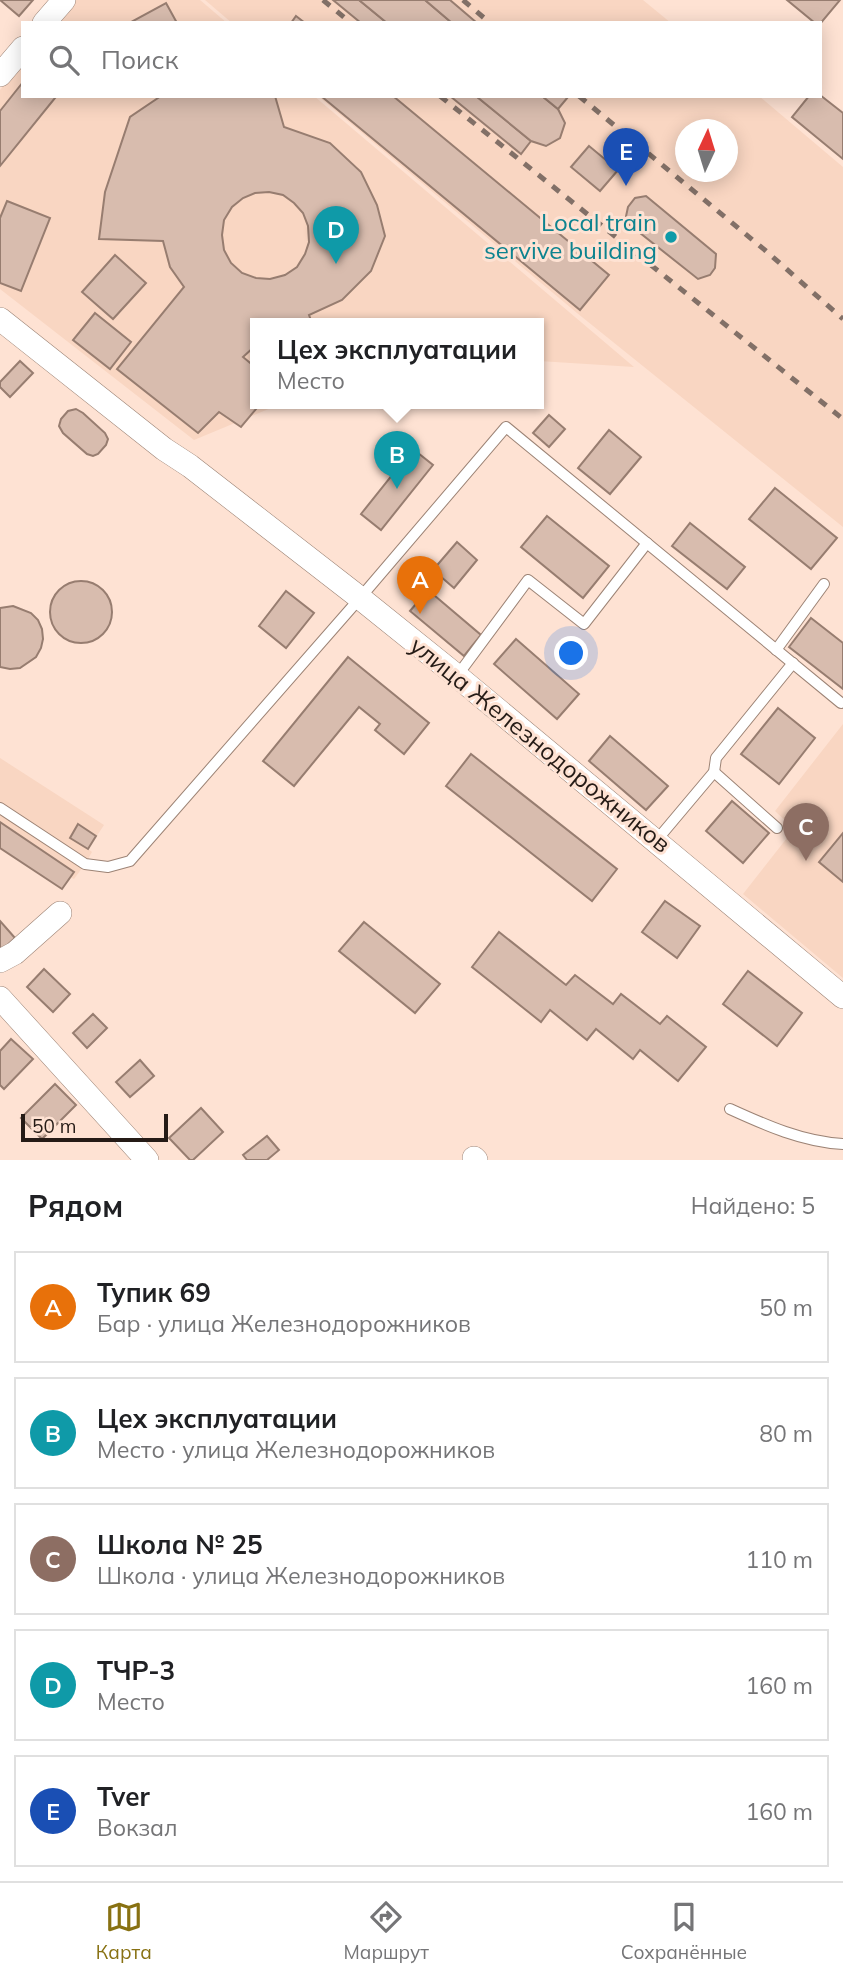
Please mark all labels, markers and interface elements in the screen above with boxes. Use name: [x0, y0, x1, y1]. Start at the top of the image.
search box: [21, 21, 822, 98]
icon: search: [45, 41, 83, 79]
text: Поиск: [101, 43, 179, 76]
north arrow: [675, 119, 738, 182]
pin: E: [603, 128, 649, 186]
pin: D: [313, 206, 359, 264]
place label: Local train servive building: [484, 207, 657, 265]
marker: Local train servive building: [663, 229, 679, 245]
popup: [250, 318, 544, 409]
text: Цех эксплуатации: [277, 333, 517, 366]
text: Место: [277, 366, 345, 395]
pin: B: [374, 431, 420, 489]
pin: A: [397, 556, 443, 614]
street label: улица Железнодорожников: [404, 630, 677, 859]
your location: [554, 636, 588, 670]
pin: C: [783, 803, 829, 861]
scale bar: [21, 1111, 168, 1143]
text: 50 m: [32, 1114, 76, 1138]
text: Рядом: [28, 1187, 123, 1225]
text: Найдено: 5: [691, 1191, 815, 1220]
text: Тупик 69: [97, 1276, 211, 1309]
text: A: [44, 1293, 62, 1322]
text: 50 m: [759, 1293, 813, 1322]
text: Бар · улица Железнодорожников: [97, 1309, 471, 1338]
text: Цех эксплуатации: [97, 1402, 337, 1435]
text: B: [45, 1419, 61, 1448]
text: 80 m: [759, 1419, 813, 1448]
text: Место · улица Железнодорожников: [97, 1435, 495, 1464]
text: Школа № 25: [97, 1528, 263, 1561]
text: C: [45, 1545, 61, 1574]
text: 110 m: [745, 1545, 813, 1574]
text: Школа · улица Железнодорожников: [97, 1561, 505, 1590]
text: ТЧР-3: [97, 1654, 175, 1687]
text: D: [44, 1671, 62, 1700]
text: 160 m: [745, 1671, 813, 1700]
text: Место: [97, 1687, 165, 1716]
text: Tver: [97, 1780, 150, 1813]
text: E: [46, 1797, 60, 1826]
text: 160 m: [745, 1797, 813, 1826]
text: Вокзал: [97, 1813, 178, 1842]
tab: Карта: [96, 1898, 152, 1964]
tab: Маршрут: [343, 1898, 429, 1964]
tab: Сохранённые: [621, 1898, 747, 1964]

